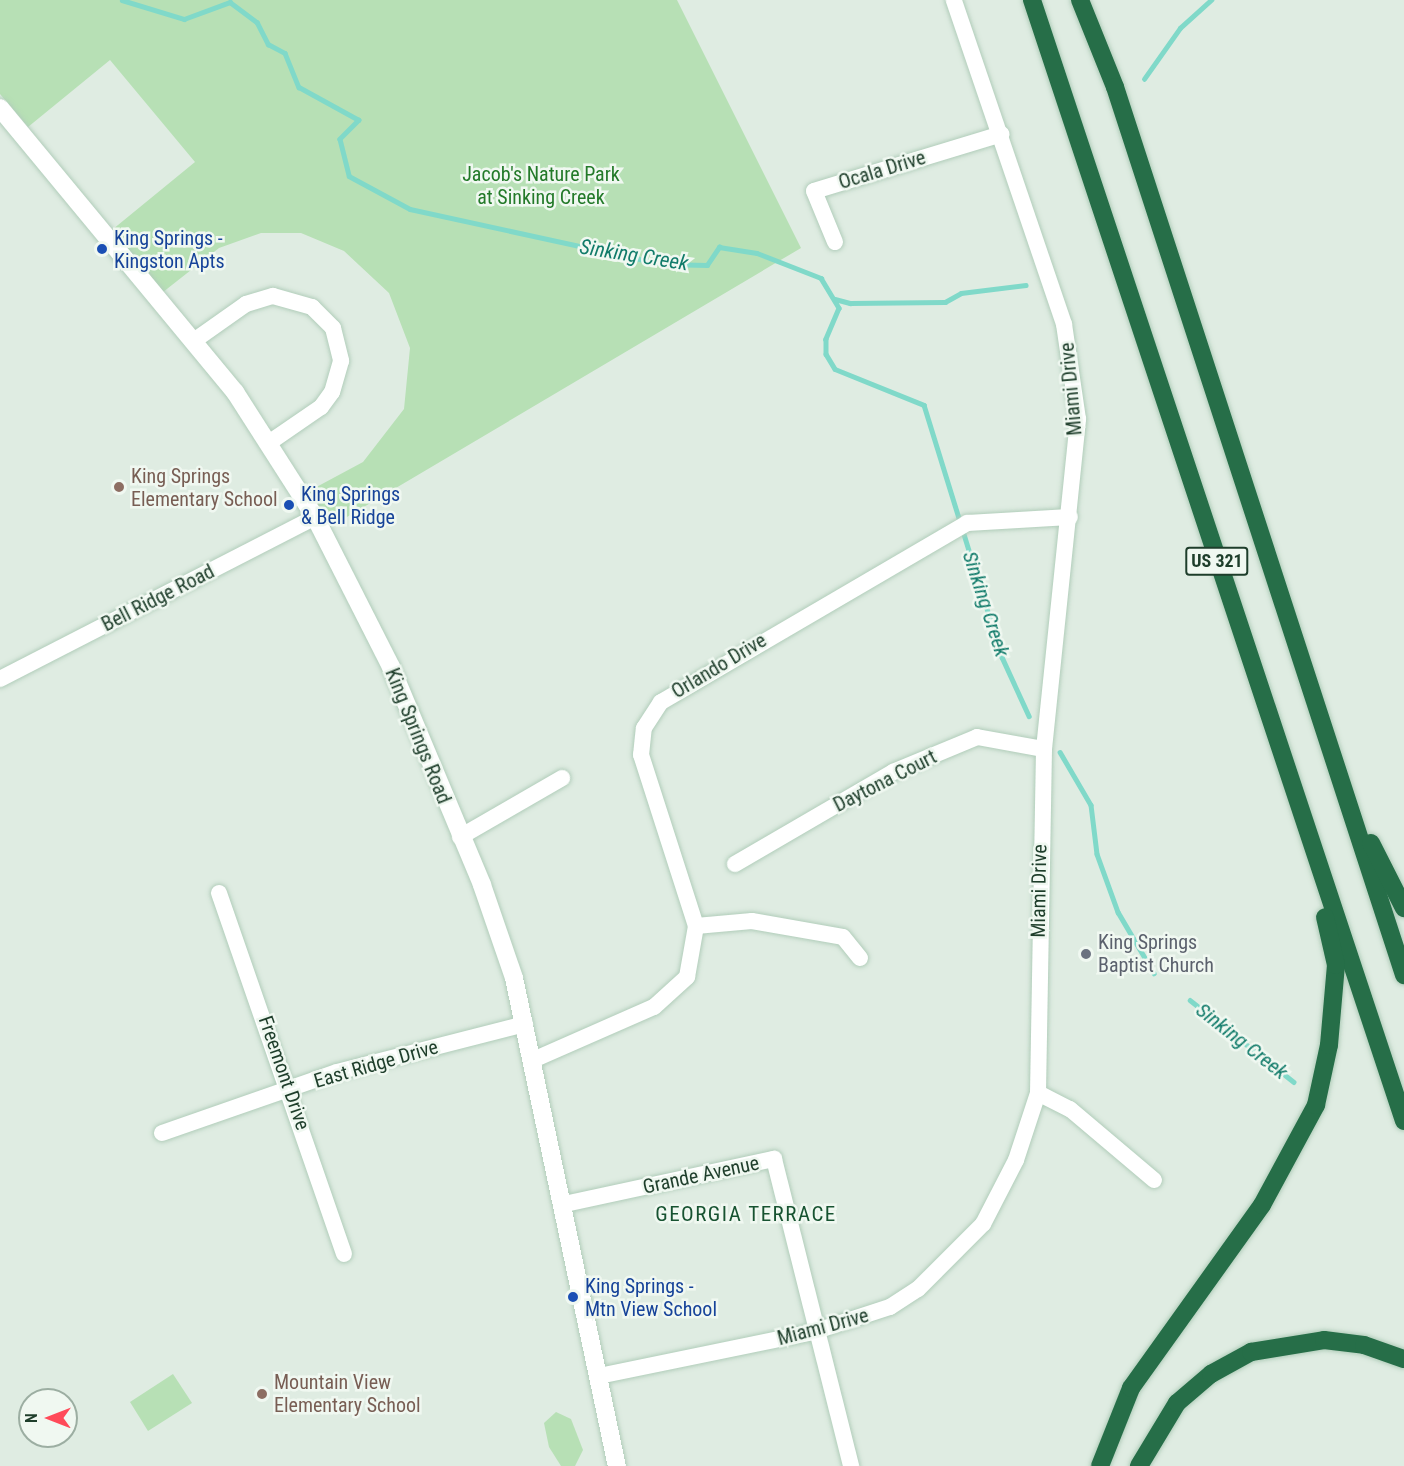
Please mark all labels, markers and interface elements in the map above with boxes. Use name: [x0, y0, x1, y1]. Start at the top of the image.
street label: Ocala Drive: [836, 145, 928, 195]
park label: Jacob's Nature Park at Sinking Creek: [462, 162, 620, 209]
place label: King Springs - Kingston Apts: [114, 226, 225, 273]
water label: Sinking Creek: [578, 234, 690, 276]
marker: King Springs - Kingston Apts: [95, 242, 109, 256]
street label: Miami Drive: [1055, 341, 1087, 437]
place label: King Springs Elementary School: [131, 464, 278, 511]
marker: King Springs Elementary School: [112, 480, 126, 494]
place label: King Springs & Bell Ridge: [301, 482, 400, 529]
marker: King Springs & Bell Ridge: [282, 498, 296, 512]
road number: US 321: [1184, 546, 1250, 576]
water label: Sinking Creek: [957, 548, 1015, 660]
street label: Bell Ridge Road: [98, 559, 218, 637]
street label: Orlando Drive: [667, 628, 771, 704]
street label: King Springs Road: [380, 665, 456, 807]
street label: Daytona Court: [830, 745, 940, 817]
street label: Miami Drive: [1026, 844, 1052, 938]
place label: King Springs Baptist Church: [1098, 930, 1214, 977]
marker: King Springs Baptist Church: [1079, 947, 1093, 961]
water label: Sinking Creek: [1191, 997, 1293, 1085]
street label: Freemont Drive: [253, 1013, 315, 1133]
street label: East Ridge Drive: [311, 1035, 441, 1093]
street label: Grande Avenue: [641, 1151, 761, 1199]
district label: GEORGIA TERRACE: [655, 1201, 837, 1227]
place label: King Springs - Mtn View School: [585, 1274, 717, 1321]
marker: King Springs - Mtn View School: [566, 1290, 580, 1304]
street label: Miami Drive: [775, 1303, 871, 1351]
place label: Mountain View Elementary School: [274, 1370, 421, 1417]
marker: Mountain View Elementary School: [255, 1387, 269, 1401]
north arrow: [18, 1388, 78, 1448]
text: N: [22, 1413, 41, 1423]

